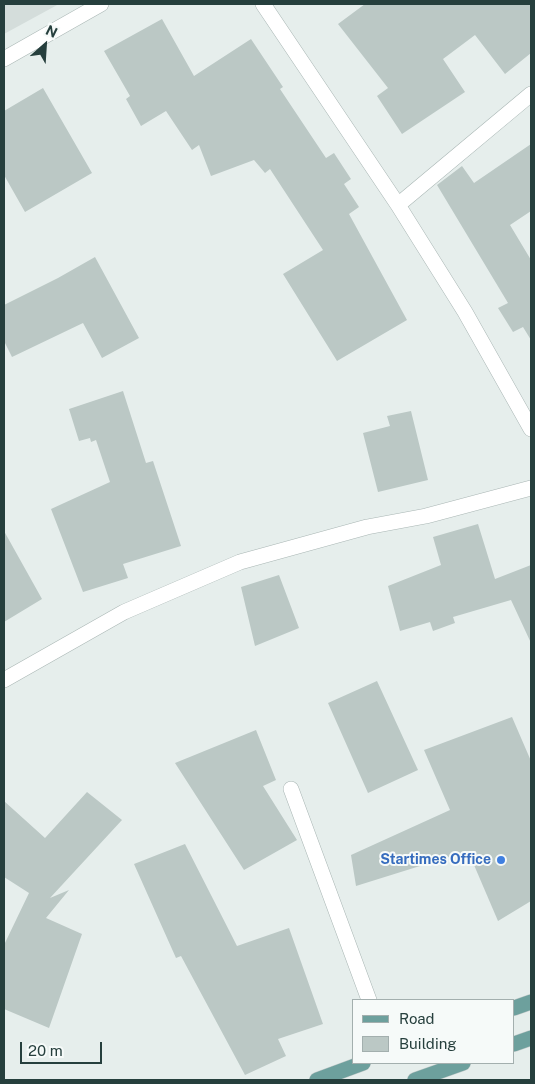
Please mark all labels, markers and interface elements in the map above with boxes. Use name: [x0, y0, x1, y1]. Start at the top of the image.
north arrow: [20, 20, 70, 70]
text: N: [43, 22, 60, 41]
place label: Startimes Office: [380, 852, 491, 868]
marker: Startimes Office: [495, 854, 507, 866]
legend: [352, 999, 515, 1064]
text: Road: [399, 1010, 435, 1027]
scale bar: [22, 1032, 105, 1064]
text: Building: [399, 1035, 457, 1052]
text: 20 m: [28, 1042, 63, 1059]

